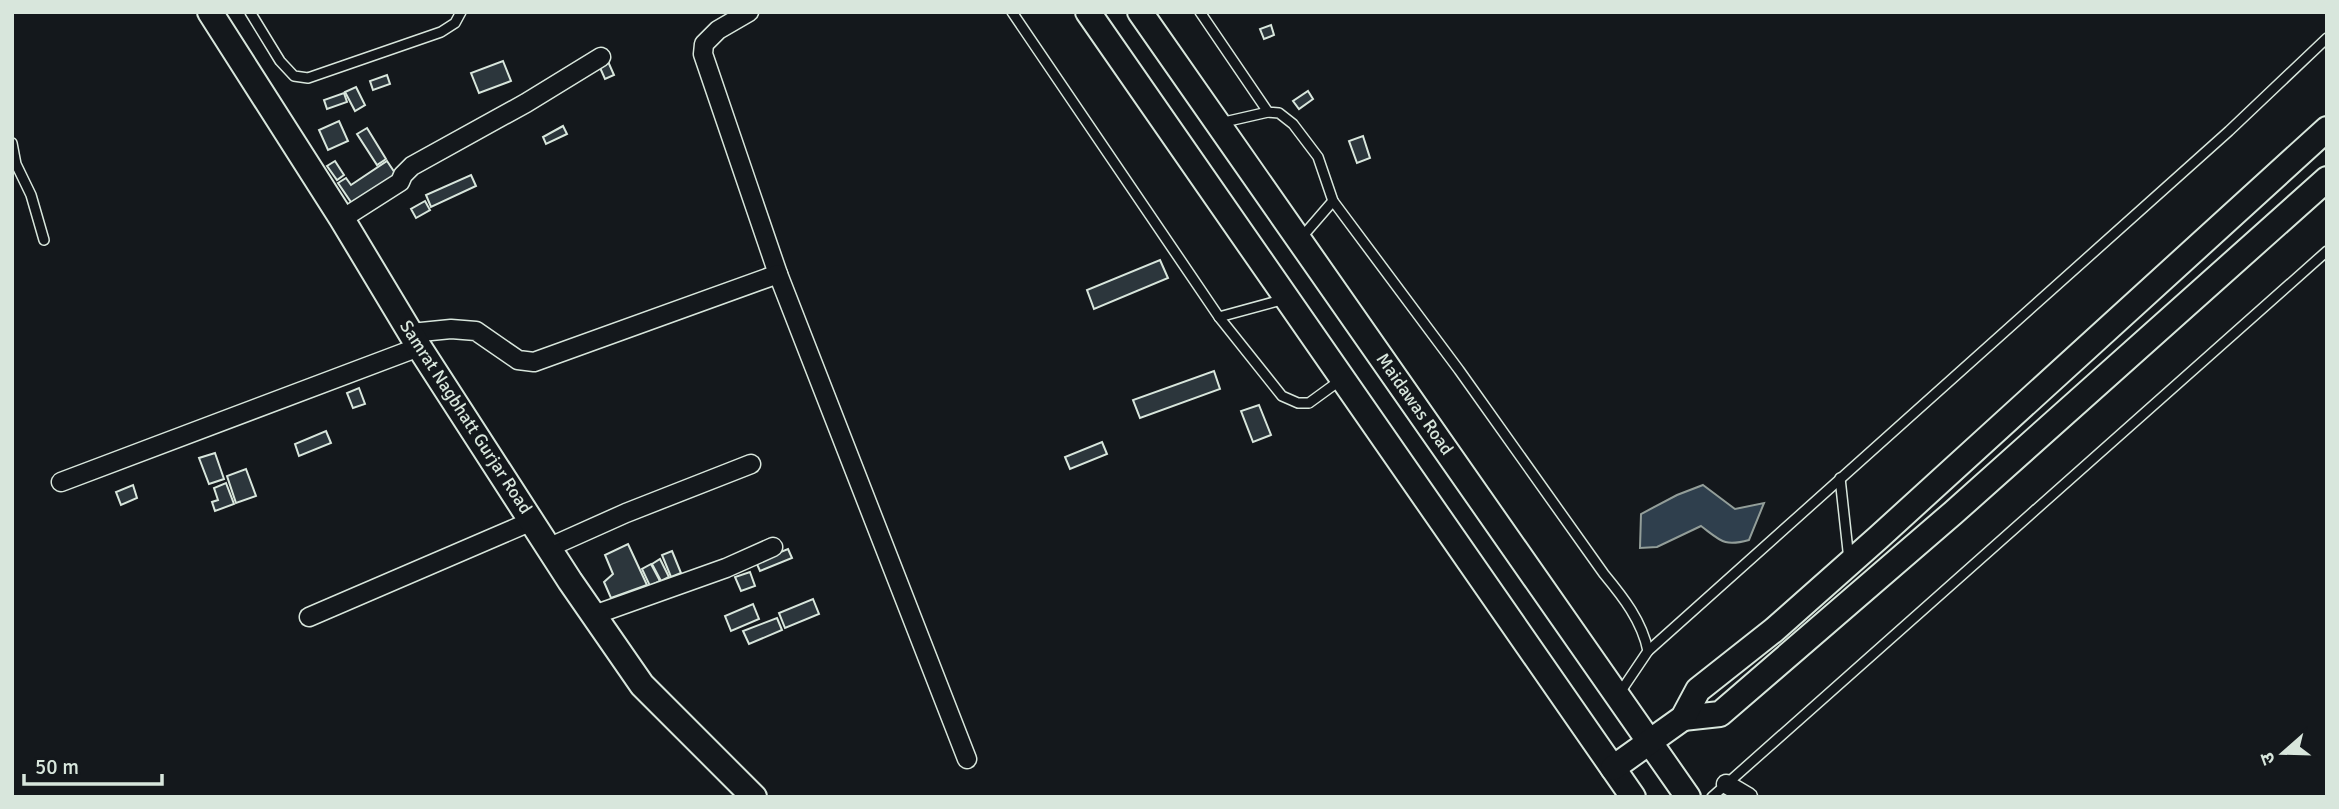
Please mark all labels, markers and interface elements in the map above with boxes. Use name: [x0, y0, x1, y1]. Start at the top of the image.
street label: Samrat Nagbhatt Gurjar Road: [395, 316, 537, 518]
street label: Maidawas Road: [1372, 349, 1458, 459]
north arrow: [2248, 718, 2318, 788]
scale bar: [24, 742, 163, 786]
text: उ: [2254, 748, 2281, 768]
text: 50 m: [35, 754, 79, 780]

